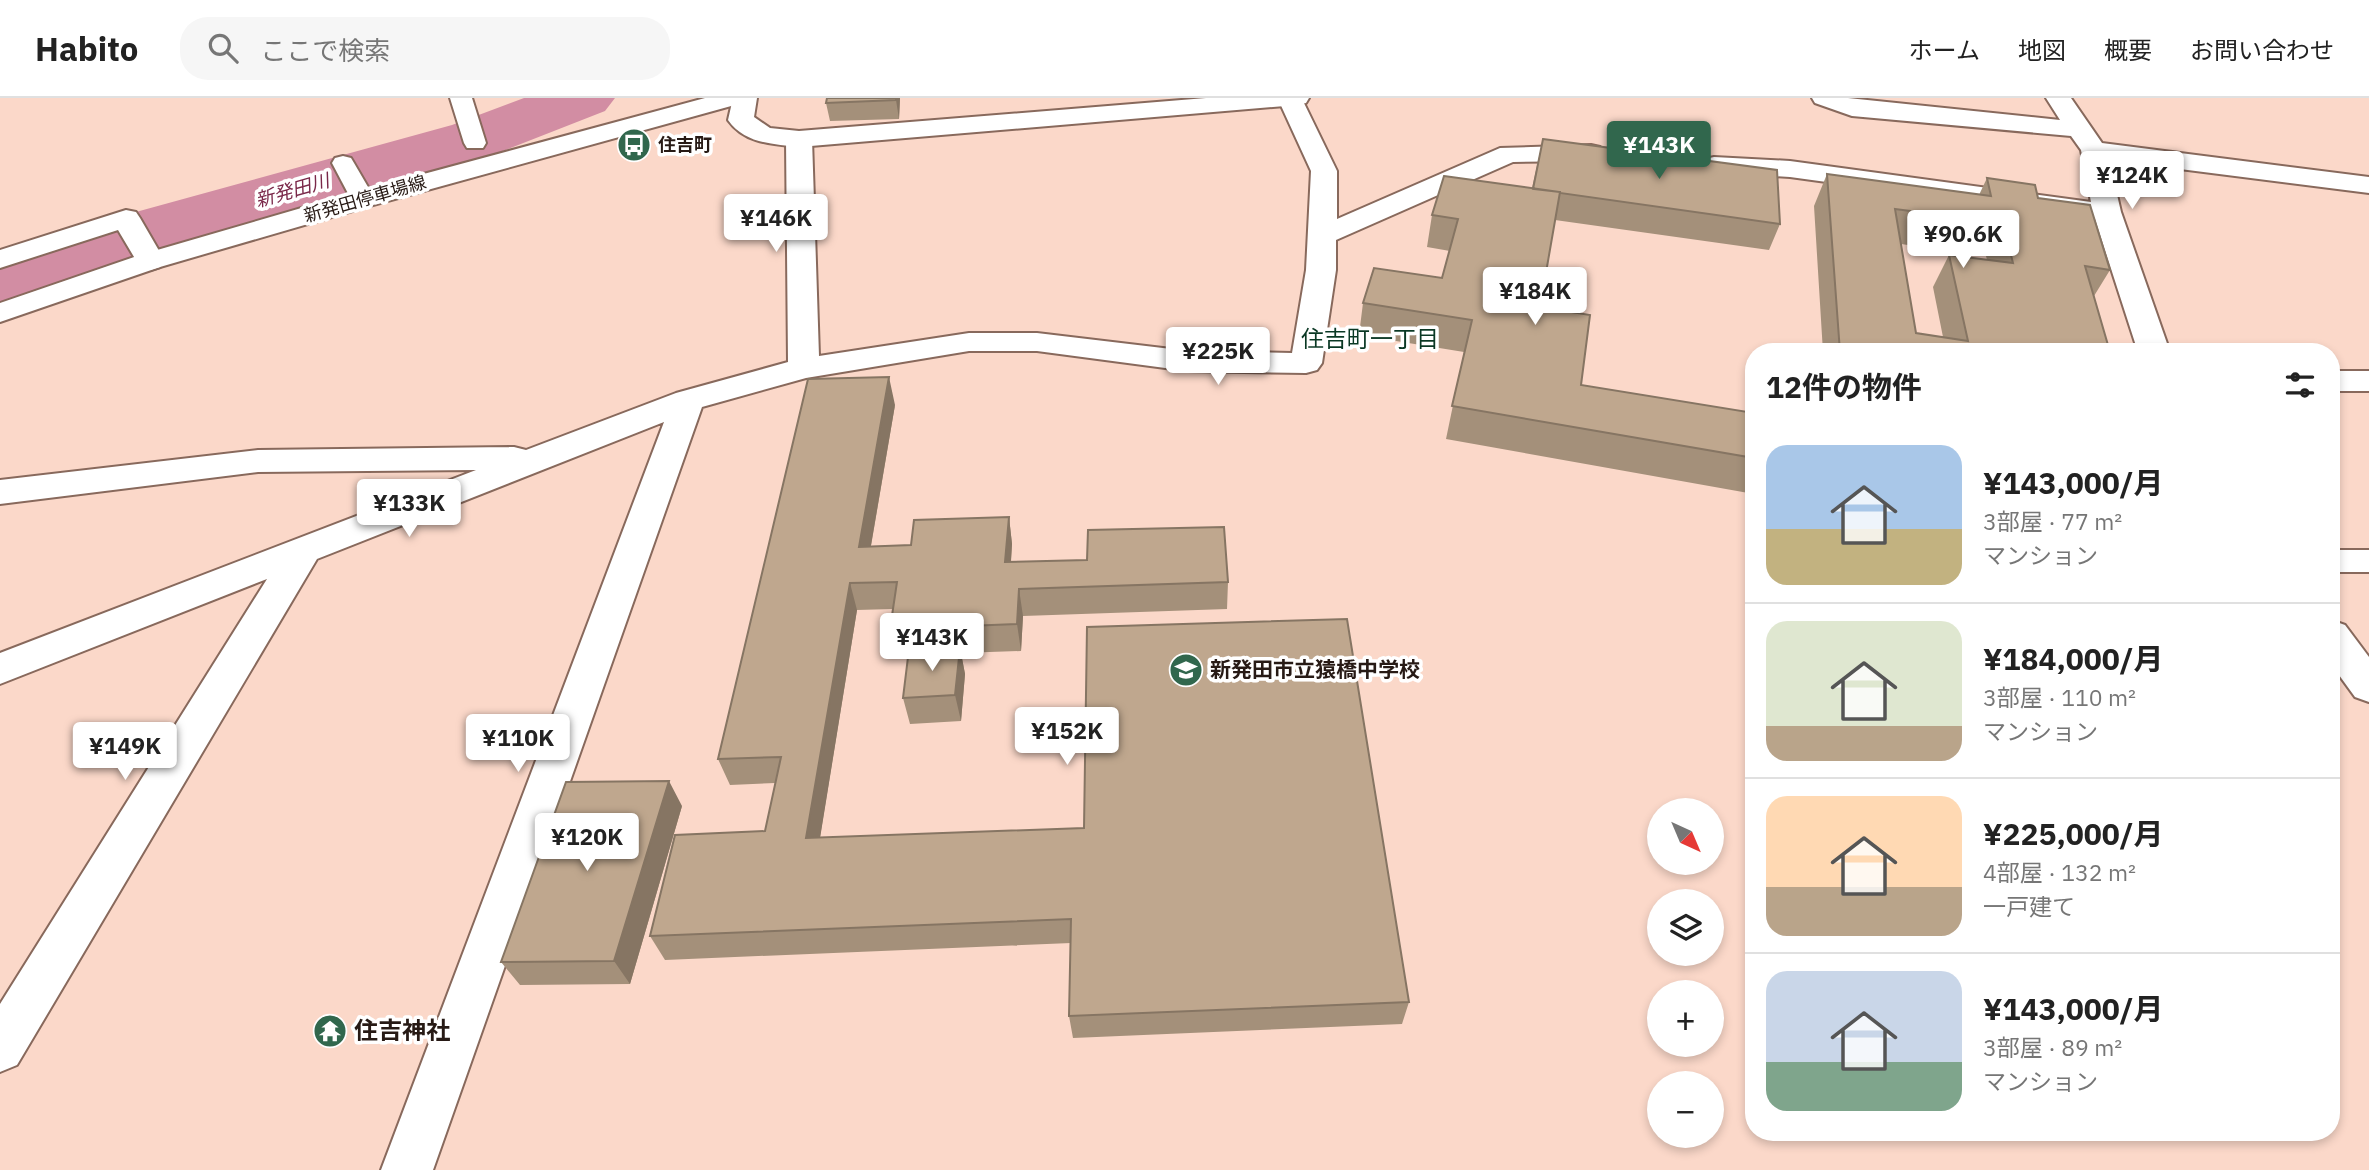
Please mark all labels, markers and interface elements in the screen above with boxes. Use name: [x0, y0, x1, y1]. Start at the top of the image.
search box: [180, 17, 670, 80]
text: Habito: [35, 27, 138, 70]
icon: search: [204, 29, 242, 67]
text: ここで検索: [260, 33, 390, 67]
text: ホーム: [1909, 34, 1980, 66]
text: 地図: [2018, 34, 2066, 66]
text: 概要: [2104, 34, 2152, 66]
text: お問い合わせ: [2190, 34, 2334, 66]
pin: ¥143K: [1610, 122, 1708, 181]
bus stop icon: 住吉町: [615, 126, 653, 164]
text: ¥143K: [1623, 129, 1695, 159]
place label: 住吉町: [658, 133, 712, 156]
pin: ¥124K: [2083, 152, 2181, 211]
text: ¥124K: [2096, 159, 2168, 189]
water label: 新発田川: [252, 167, 334, 212]
street label: 新発田停車場線: [301, 170, 429, 227]
pin: ¥146K: [727, 194, 825, 254]
text: ¥146K: [740, 202, 812, 232]
pin: ¥90.6K: [1906, 211, 2020, 270]
text: ¥90.6K: [1923, 218, 2003, 248]
pin: ¥184K: [1486, 268, 1584, 327]
text: ¥184K: [1499, 275, 1571, 305]
district label: 住吉町一丁目: [1301, 323, 1439, 353]
pin: ¥225K: [1169, 328, 1267, 387]
text: ¥225K: [1182, 335, 1254, 365]
icon: filters: [2281, 366, 2319, 404]
text: 12件の物件: [1766, 367, 1922, 406]
text: ¥143,000/月: [1983, 463, 2164, 502]
icon: home: [1822, 473, 1906, 557]
pin: ¥133K: [360, 480, 458, 539]
text: ¥133K: [373, 487, 445, 517]
text: 3部屋 · 77 m²: [1983, 506, 2122, 536]
text: マンション: [1983, 540, 2098, 570]
pin: ¥143K: [883, 614, 981, 673]
text: ¥143K: [896, 621, 968, 651]
text: ¥184,000/月: [1983, 639, 2164, 678]
icon: home: [1822, 649, 1906, 733]
school or university icon: 新発田市立猿橋中学校: [1167, 651, 1205, 689]
place label: 新発田市立猿橋中学校: [1210, 655, 1420, 683]
text: 3部屋 · 110 m²: [1983, 682, 2136, 712]
pin: ¥152K: [1018, 708, 1116, 767]
pin: ¥110K: [469, 714, 567, 774]
text: ¥152K: [1031, 715, 1103, 745]
text: マンション: [1983, 716, 2098, 746]
pin: ¥149K: [76, 722, 174, 782]
text: ¥110K: [482, 722, 554, 752]
text: ¥149K: [89, 730, 161, 760]
north arrow: [1647, 798, 1724, 875]
map controls: [1647, 798, 1724, 1148]
pin: ¥120K: [538, 814, 636, 873]
text: ¥225,000/月: [1983, 814, 2164, 853]
text: ¥120K: [551, 821, 623, 851]
icon: home: [1822, 824, 1906, 908]
text: 4部屋 · 132 m²: [1983, 857, 2136, 887]
button: layers: [1647, 889, 1724, 966]
text: 一戸建て: [1983, 891, 2075, 921]
button: +: [1647, 980, 1724, 1057]
text: ¥143,000/月: [1983, 989, 2164, 1028]
icon: home: [1822, 999, 1906, 1083]
temple icon: 住吉神社: [311, 1012, 349, 1050]
place label: 住吉神社: [354, 1014, 450, 1046]
text: 3部屋 · 89 m²: [1983, 1032, 2122, 1062]
text: マンション: [1983, 1066, 2098, 1096]
button: −: [1647, 1071, 1724, 1148]

